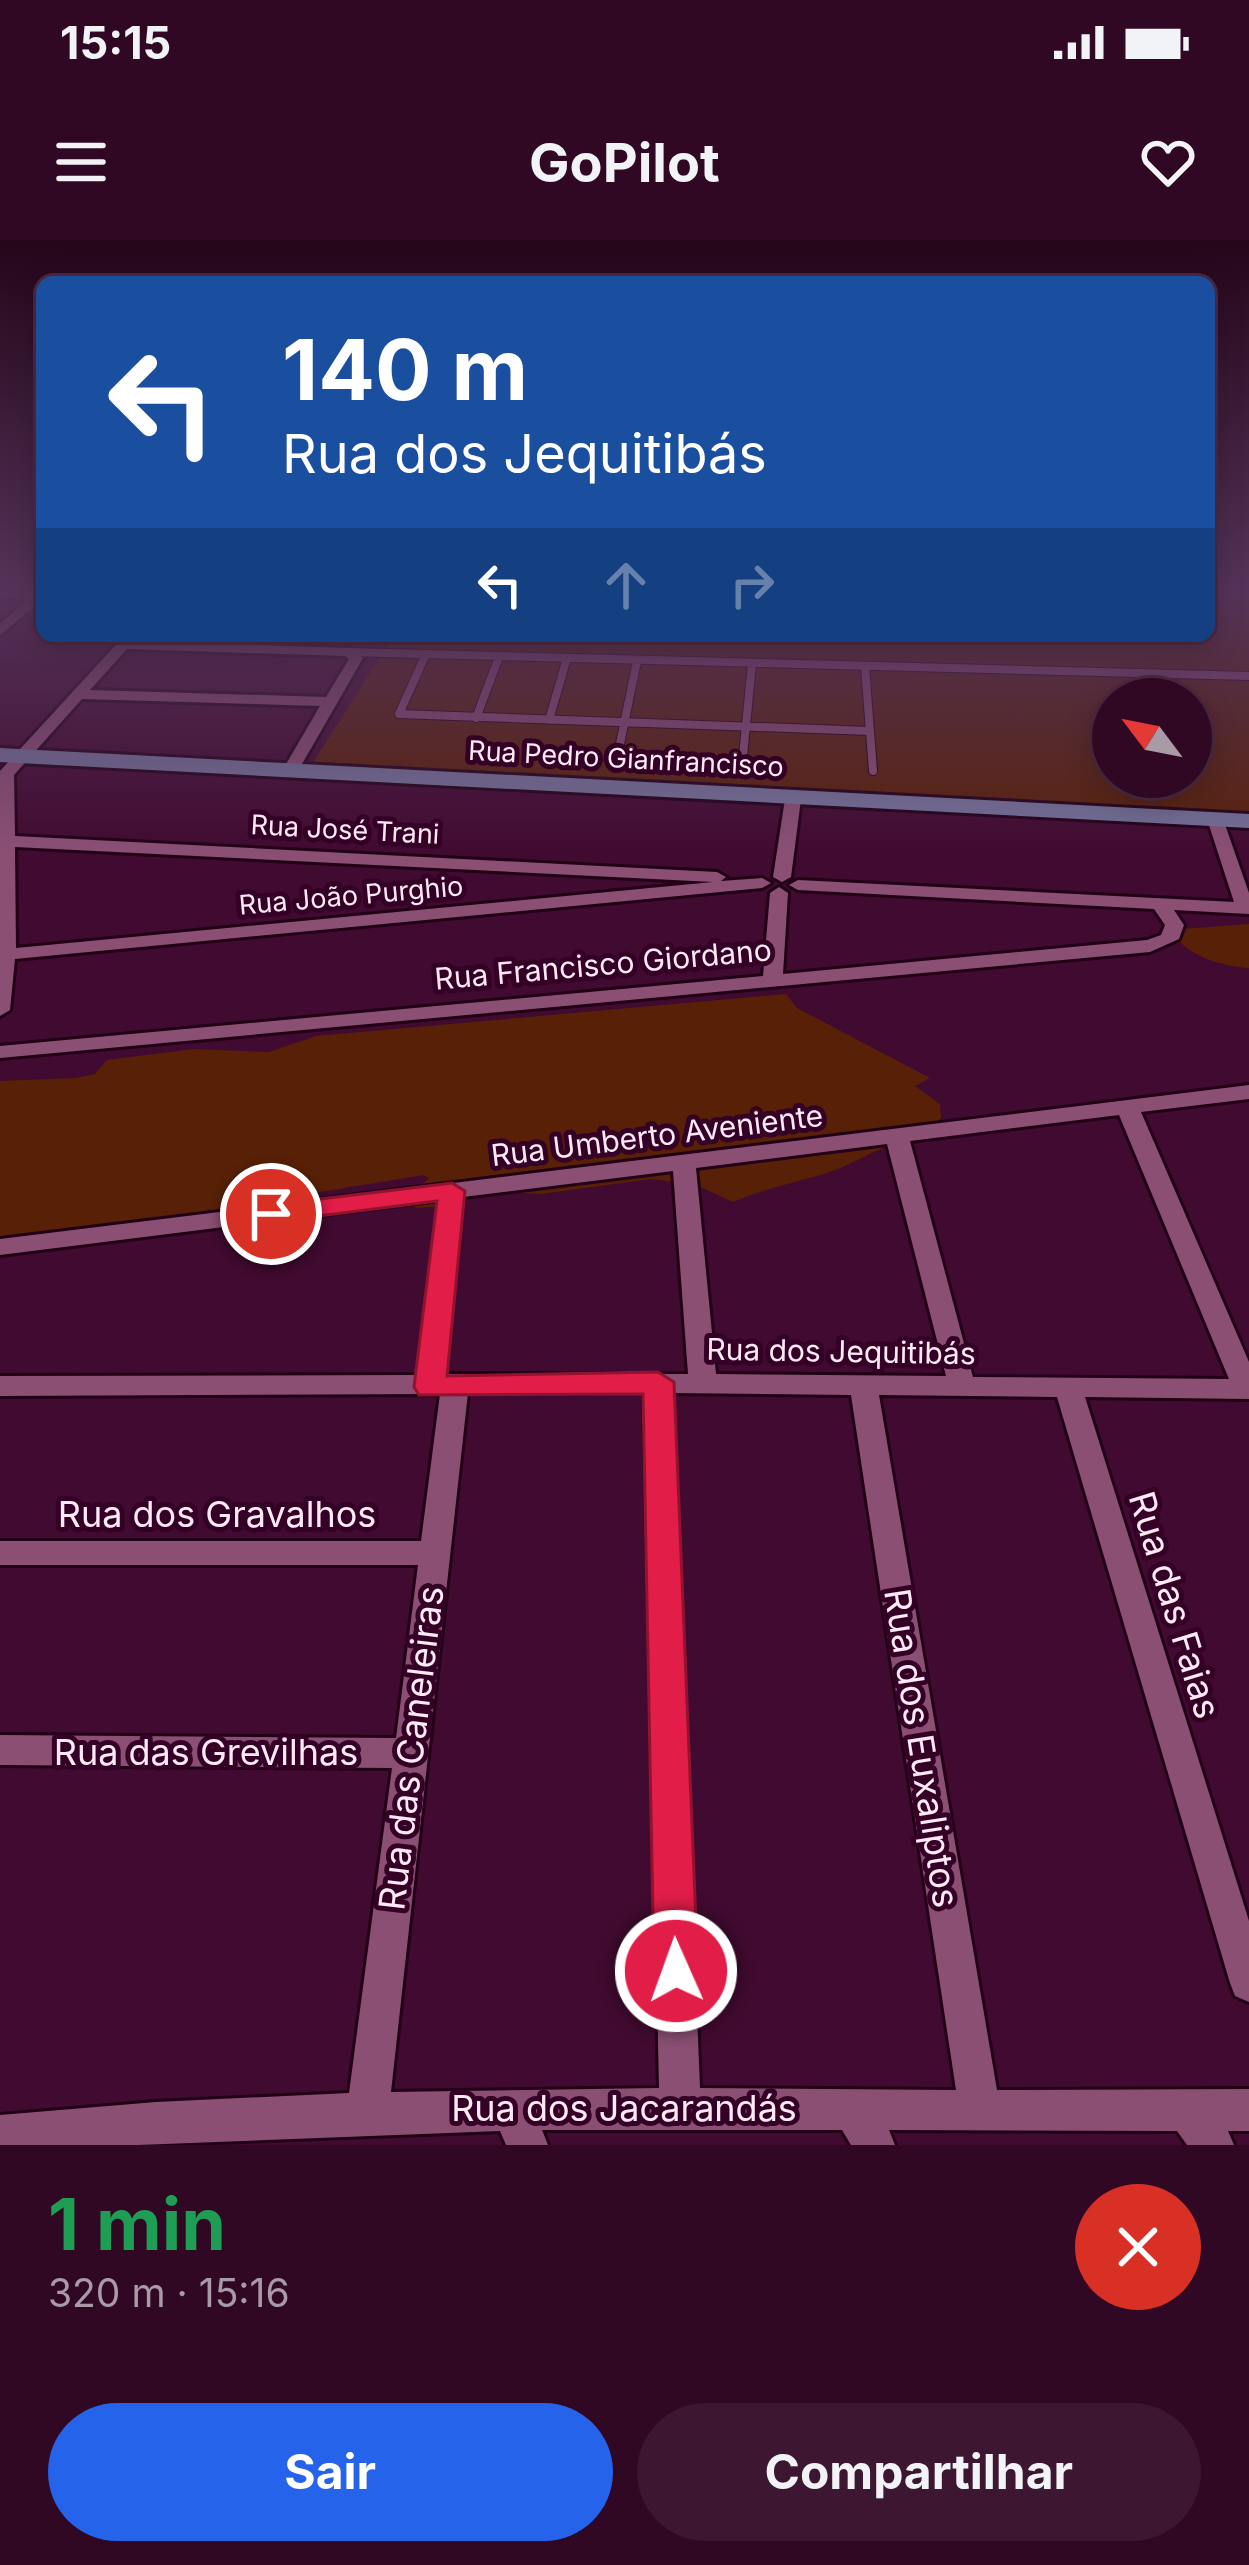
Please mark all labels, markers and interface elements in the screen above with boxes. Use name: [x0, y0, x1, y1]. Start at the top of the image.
text: 15:15: [60, 15, 171, 70]
icon: menu: [48, 129, 114, 195]
icon: heart: [1135, 129, 1201, 195]
text: GoPilot: [529, 130, 720, 195]
text: 140 m: [282, 319, 528, 420]
icon: left: [84, 324, 240, 480]
text: Rua dos Jequitibás: [282, 421, 767, 486]
icon: left: [467, 552, 533, 618]
icon: ahead: [593, 552, 659, 618]
icon: right: [719, 552, 785, 618]
north arrow: [1092, 678, 1212, 798]
map controls: [1092, 678, 1212, 798]
street label: Rua Pedro Gianfrancisco: [467, 734, 785, 783]
street label: Rua José Trani: [250, 808, 440, 851]
street label: Rua João Purghio: [237, 869, 465, 922]
street label: Rua Francisco Giordano: [433, 931, 773, 997]
street label: Rua Umberto Aveniente: [489, 1097, 825, 1173]
pin: [220, 1163, 322, 1265]
icon: arrive: [238, 1181, 304, 1247]
street label: Rua dos Jequitibás: [706, 1331, 976, 1371]
street label: Rua das Faias: [1120, 1486, 1230, 1724]
street label: Rua dos Gravalhos: [58, 1492, 376, 1536]
street label: Rua das Caneleiras: [369, 1583, 453, 1913]
street label: Rua dos Euxaliptos: [875, 1586, 969, 1910]
street label: Rua das Grevilhas: [54, 1730, 358, 1774]
position arrow: [613, 1908, 739, 2034]
street label: Rua dos Jacarandás: [451, 2086, 797, 2130]
text: 1 min: [48, 2180, 226, 2267]
button: close: [1075, 2184, 1201, 2310]
text: 320 m · 15:16: [48, 2269, 290, 2316]
button: Sair: [48, 2403, 613, 2541]
button: Compartilhar: [637, 2403, 1201, 2541]

